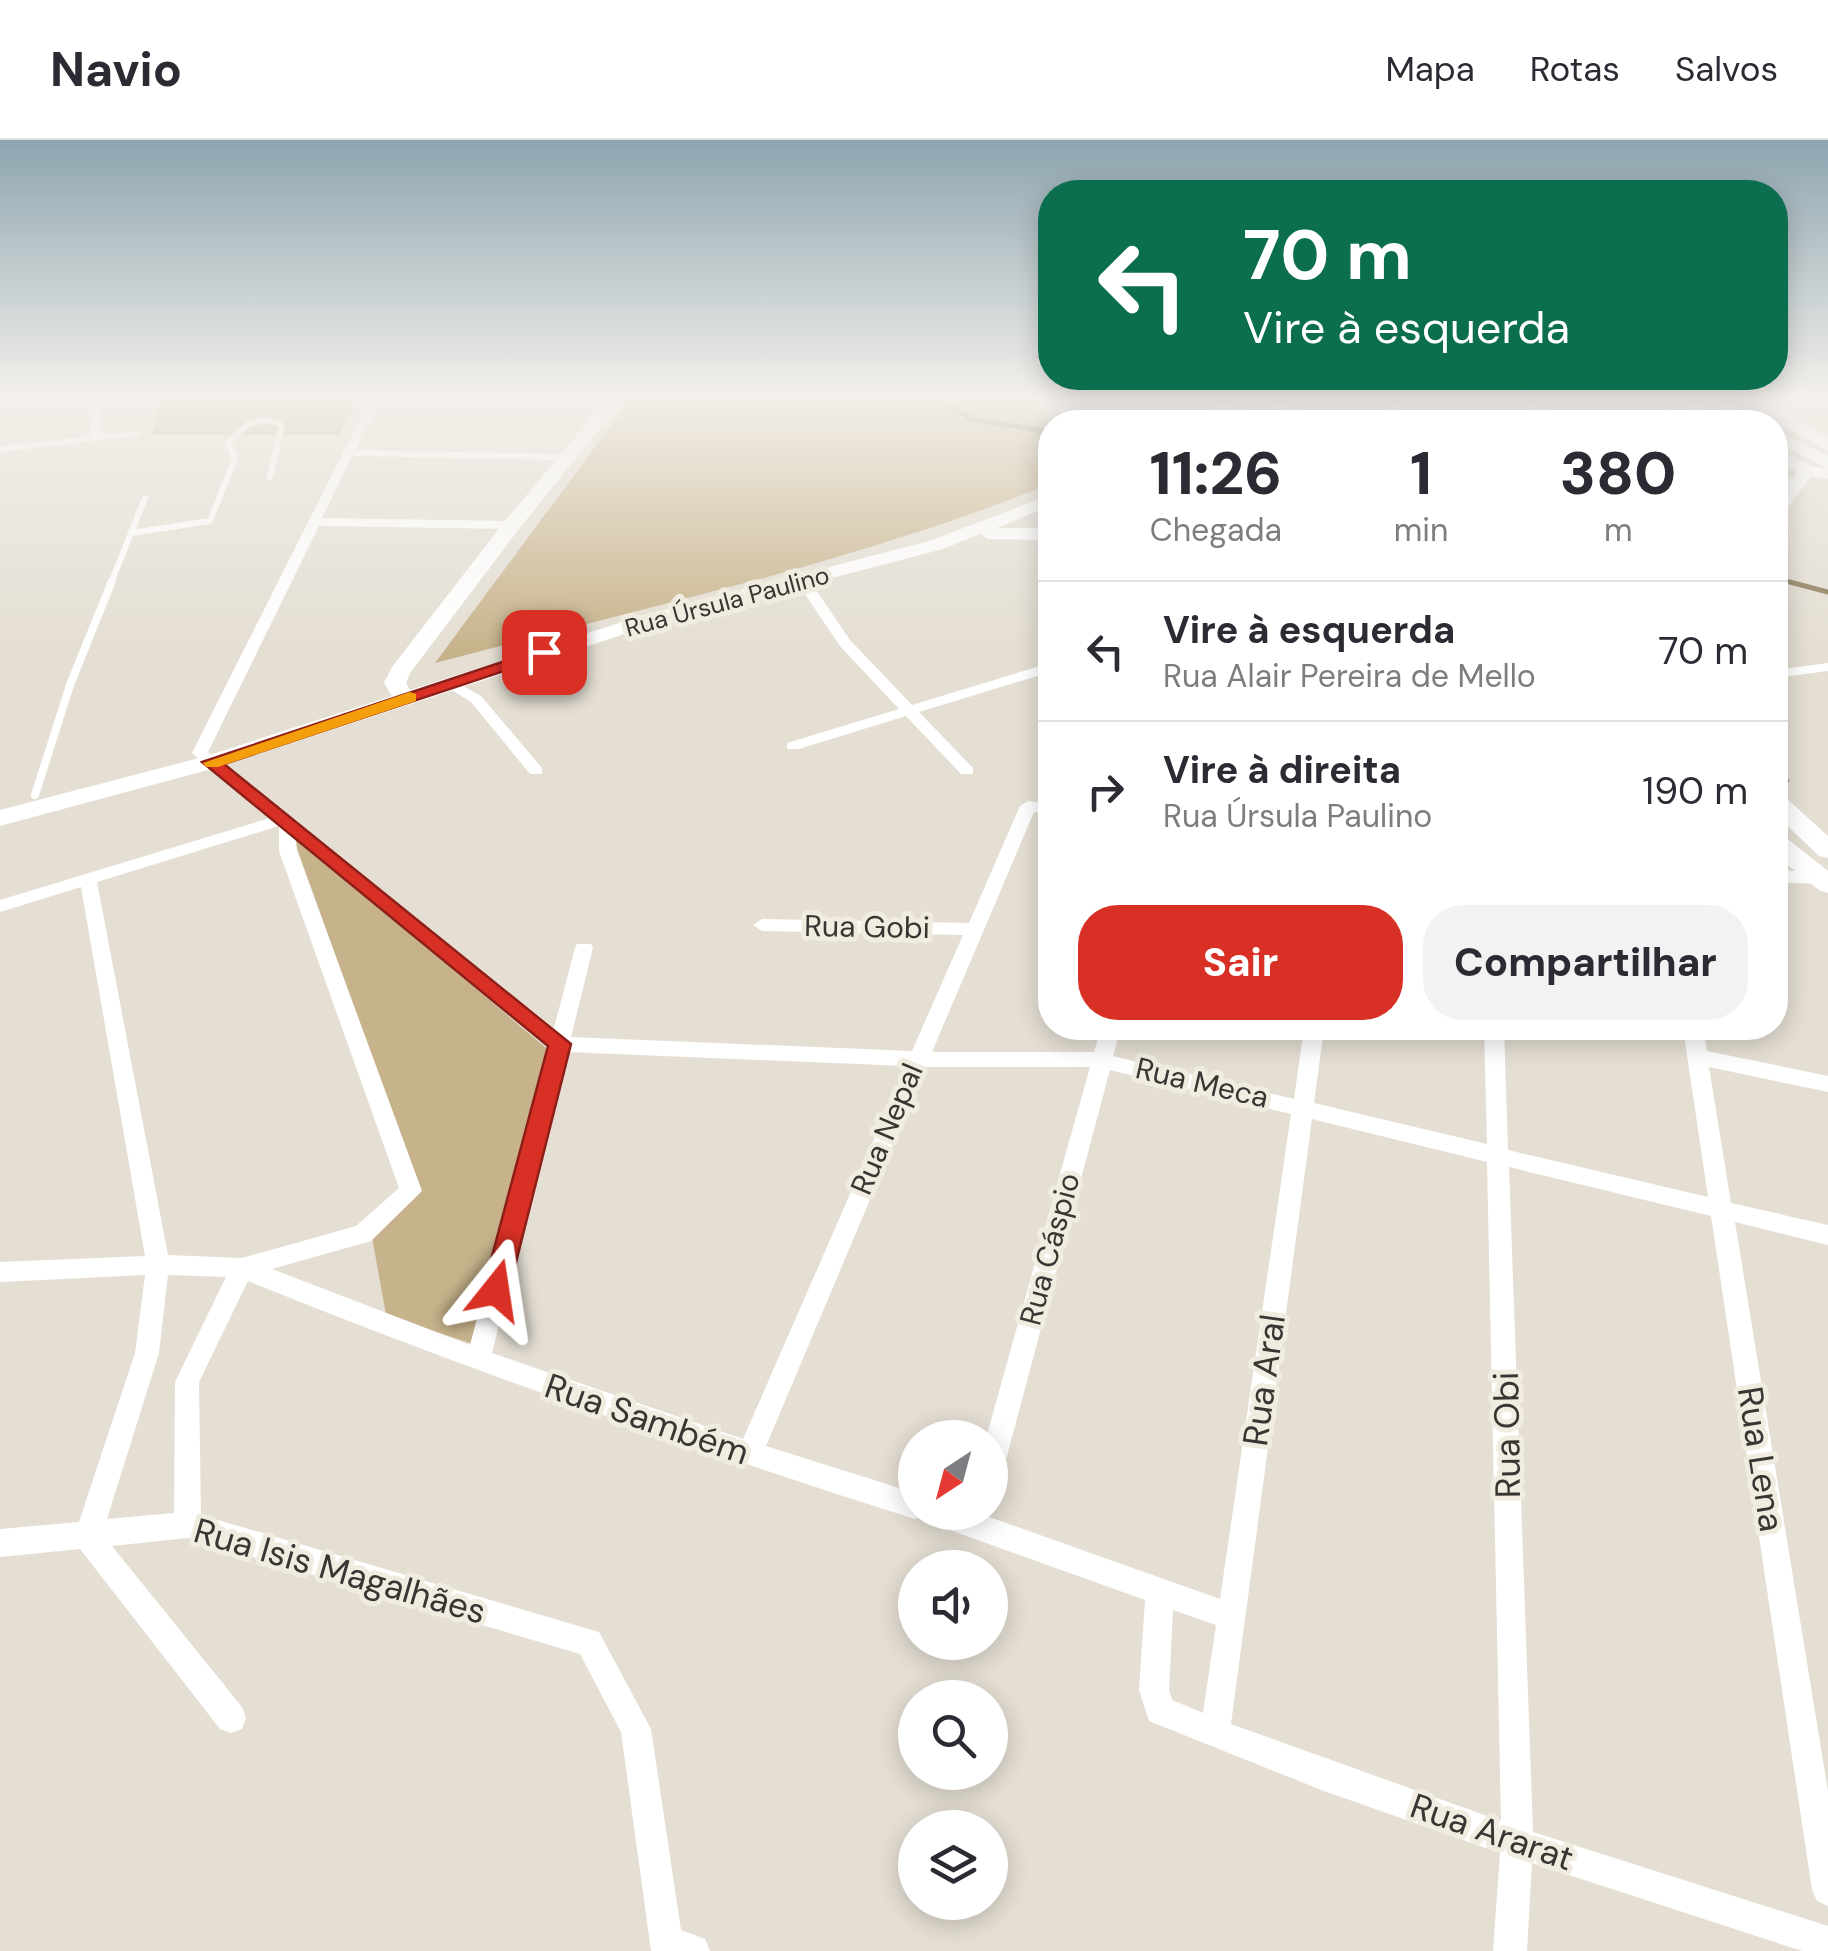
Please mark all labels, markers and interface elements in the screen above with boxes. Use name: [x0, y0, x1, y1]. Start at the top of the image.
text: Navio: [50, 38, 182, 101]
text: Mapa: [1385, 46, 1475, 92]
text: Rotas: [1530, 46, 1620, 92]
text: Salvos: [1675, 46, 1778, 92]
text: 70 m: [1243, 210, 1412, 301]
icon: left: [1078, 220, 1208, 350]
text: Vire à esquerda: [1243, 298, 1570, 357]
text: 11:26: [1150, 434, 1282, 513]
text: 1: [1410, 434, 1432, 513]
text: 380: [1560, 434, 1676, 513]
text: Chegada: [1150, 509, 1282, 551]
text: min: [1394, 509, 1448, 551]
text: m: [1604, 509, 1632, 551]
street label: Rua Úrsula Paulino: [621, 558, 833, 645]
text: Vire à esquerda: [1163, 605, 1455, 655]
pin: [502, 610, 587, 695]
icon: left: [1078, 624, 1133, 679]
icon: arrive: [517, 625, 572, 680]
text: 70 m: [1658, 626, 1748, 676]
text: Rua Alair Pereira de Mello: [1163, 655, 1536, 697]
text: Vire à direita: [1163, 745, 1401, 795]
icon: right: [1078, 764, 1133, 819]
text: 190 m: [1642, 766, 1748, 816]
text: Rua Úrsula Paulino: [1163, 795, 1432, 837]
button: Sair: [1078, 905, 1403, 1020]
button: Compartilhar: [1423, 905, 1748, 1020]
street label: Rua Gobi: [804, 906, 930, 947]
street label: Rua Meca: [1132, 1048, 1272, 1117]
street label: Rua Nepal: [841, 1057, 932, 1200]
street label: Rua Cáspio: [1010, 1168, 1089, 1329]
position arrow: [444, 1238, 548, 1342]
street label: Rua Aral: [1232, 1311, 1296, 1449]
street label: Rua Sambém: [539, 1363, 755, 1475]
street label: Rua Obi: [1483, 1371, 1531, 1499]
street label: Rua Lena: [1727, 1383, 1795, 1535]
north arrow: [898, 1420, 1008, 1530]
map controls: [898, 1420, 1008, 1920]
street label: Rua Isis Magalhães: [189, 1507, 491, 1635]
button: sound: [898, 1550, 1008, 1660]
button: search: [898, 1680, 1008, 1790]
street label: Rua Ararat: [1404, 1783, 1580, 1881]
button: layers: [898, 1810, 1008, 1920]

